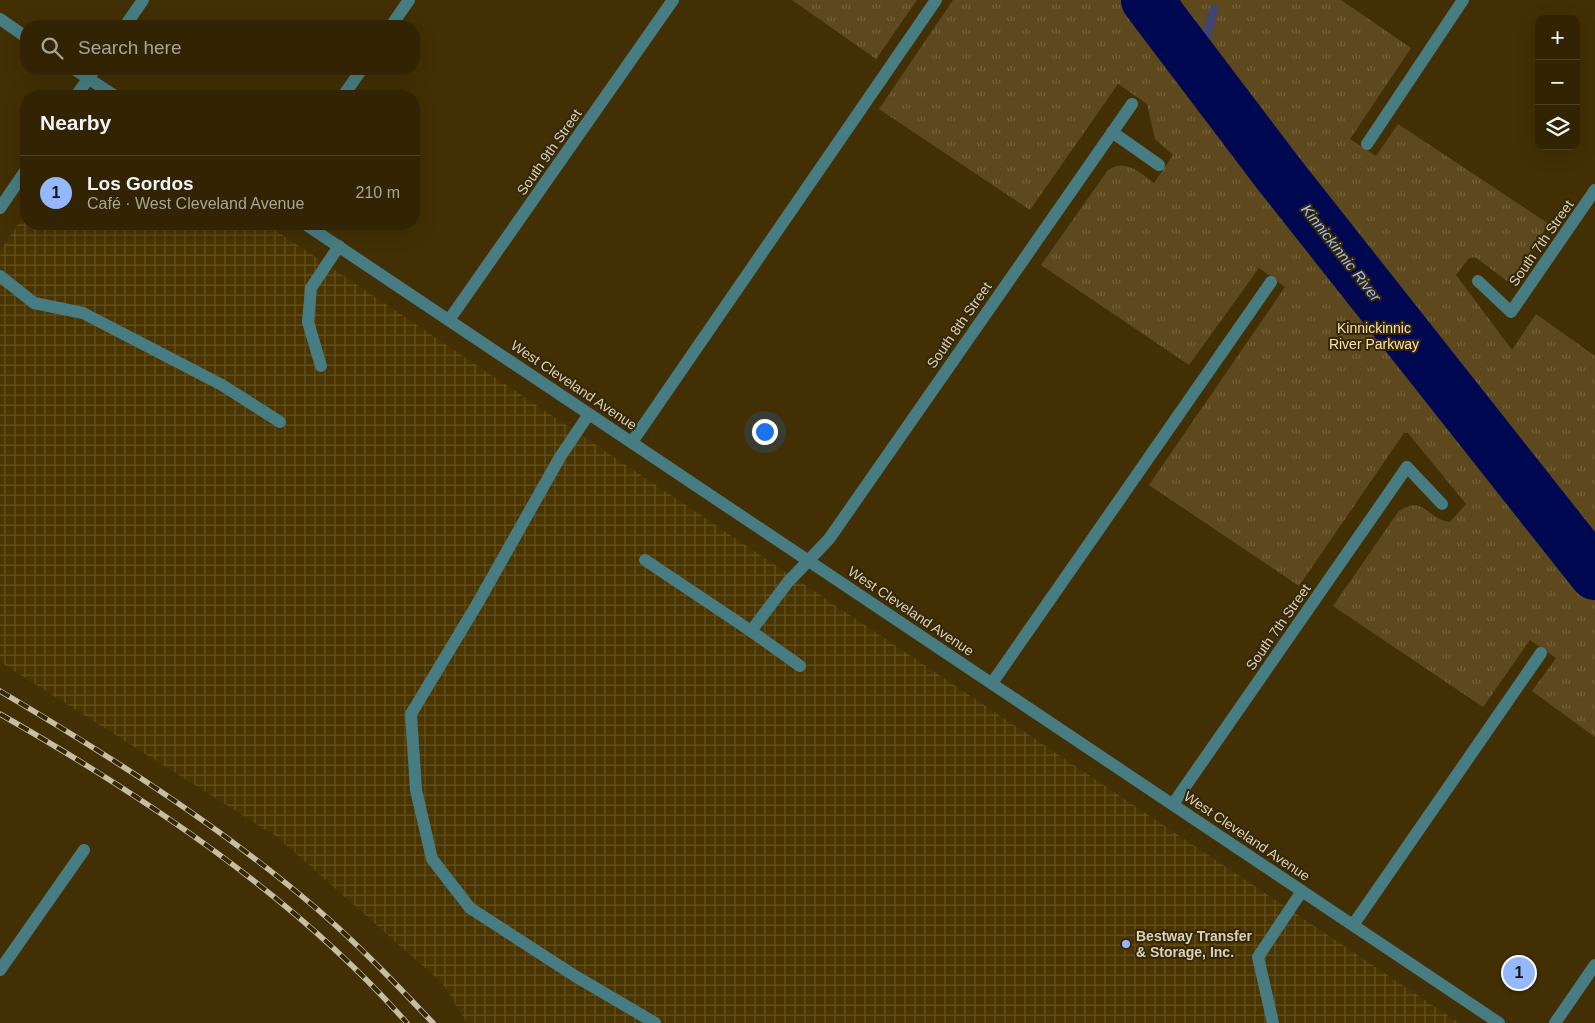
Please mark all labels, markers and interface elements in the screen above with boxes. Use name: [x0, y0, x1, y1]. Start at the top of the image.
map controls: [1535, 15, 1580, 150]
button: +: [1535, 15, 1580, 60]
search box: [20, 20, 420, 75]
icon: search: [38, 34, 66, 62]
text: Search here: [78, 37, 182, 58]
button: −: [1535, 60, 1580, 105]
button: layers: [1535, 105, 1580, 150]
street label: South 9th Street: [513, 106, 585, 198]
text: Nearby: [40, 111, 111, 134]
text: Los Gordos: [87, 173, 194, 194]
text: 1: [52, 184, 60, 201]
text: 210 m: [356, 184, 400, 201]
text: Café · West Cleveland Avenue: [87, 195, 304, 212]
street label: South 7th Street: [1505, 197, 1577, 289]
water label: Kinnickinnic River: [1298, 201, 1385, 305]
street label: South 8th Street: [923, 279, 995, 371]
park label: Kinnickinnic River Parkway: [1329, 320, 1419, 352]
street label: West Cleveland Avenue: [508, 337, 640, 433]
your location: [752, 419, 778, 445]
street label: West Cleveland Avenue: [845, 563, 977, 659]
street label: South 7th Street: [1242, 581, 1314, 673]
street label: West Cleveland Avenue: [1181, 788, 1313, 884]
place label: Bestway Transfer & Storage, Inc.: [1136, 928, 1252, 960]
marker: Bestway Transfer & Storage, Inc.: [1120, 938, 1132, 950]
pin: 1: [1503, 954, 1535, 992]

